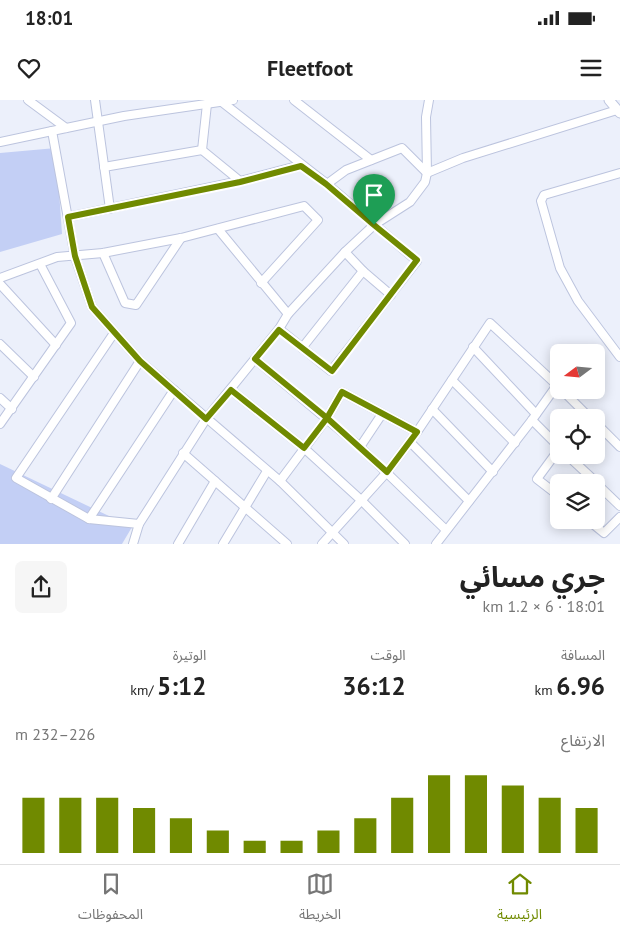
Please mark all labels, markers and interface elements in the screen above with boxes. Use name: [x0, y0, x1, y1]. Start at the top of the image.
text: 18:01: [25, 6, 73, 30]
icon: heart: [15, 54, 43, 82]
text: Fleetfoot: [267, 54, 353, 82]
icon: menu: [577, 54, 605, 82]
pin: [353, 174, 395, 225]
icon: arrive: [360, 181, 388, 209]
north arrow: [550, 344, 605, 399]
map controls: [550, 344, 605, 529]
button: locate: [550, 409, 605, 464]
button: layers: [550, 474, 605, 529]
text: جري مسائي: [460, 558, 605, 595]
button: share: [15, 561, 67, 613]
text: 18:01 · 6 × 1.2 km: [483, 596, 605, 616]
text: الوتيرة: [173, 646, 206, 664]
text: الوقت: [371, 646, 406, 664]
text: المسافة: [561, 646, 605, 664]
text: 5:12: [157, 670, 206, 702]
text: 36:12: [342, 670, 406, 702]
text: 6.96: [556, 670, 605, 702]
text: /km: [130, 681, 157, 699]
text: km: [534, 681, 556, 699]
text: 226–232 m: [15, 724, 95, 744]
text: الارتفاع: [561, 730, 605, 750]
tab: المحفوظات: [78, 870, 143, 929]
tab: الخريطة: [299, 870, 341, 929]
tab: الرئيسية: [497, 870, 542, 929]

